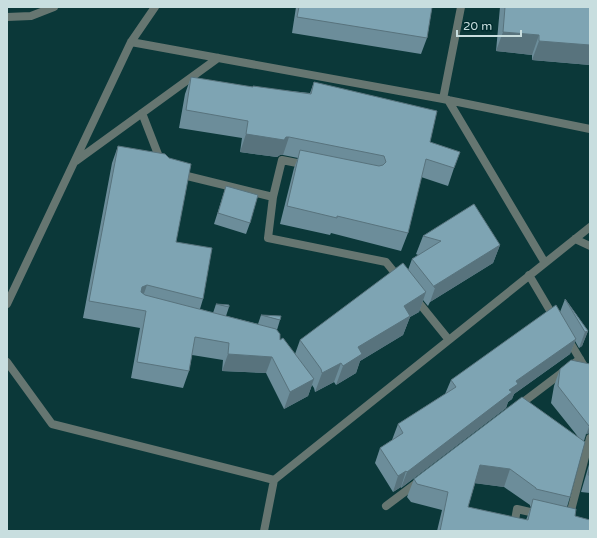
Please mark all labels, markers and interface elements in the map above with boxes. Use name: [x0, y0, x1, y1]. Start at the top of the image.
scale bar: [457, 12, 521, 38]
text: 20 m: [463, 19, 492, 33]

